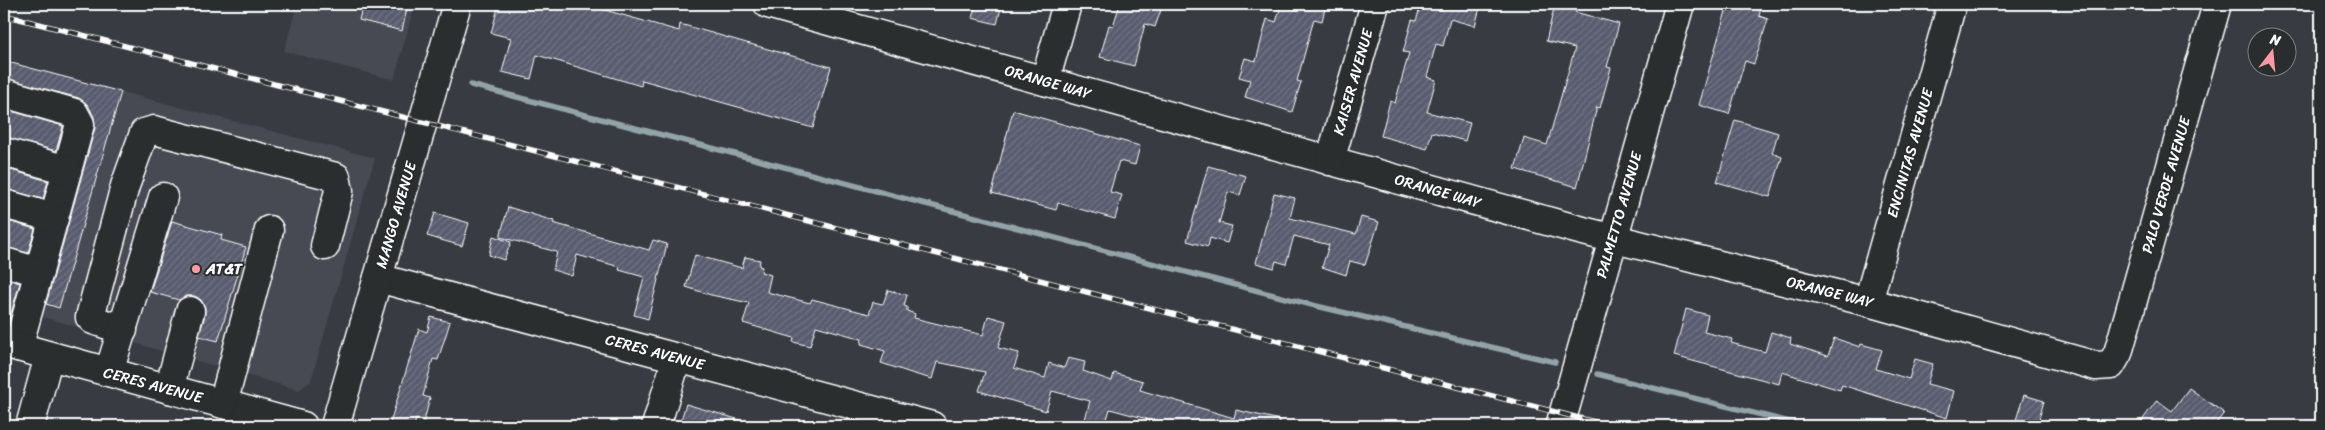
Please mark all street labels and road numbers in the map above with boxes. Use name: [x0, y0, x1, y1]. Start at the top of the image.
street label: KAISER AVENUE: [1325, 24, 1381, 138]
street label: ORANGE WAY: [1002, 57, 1095, 107]
street label: ENCINITAS AVENUE: [1879, 84, 1941, 221]
street label: PALO VERDE AVENUE: [2134, 112, 2198, 257]
street label: PALMETTO AVENUE: [1589, 147, 1650, 281]
street label: MANGO AVENUE: [368, 157, 424, 272]
street label: ORANGE WAY: [1392, 166, 1485, 216]
street label: ORANGE WAY: [1784, 269, 1877, 316]
street label: CERES AVENUE: [603, 326, 709, 378]
street label: CERES AVENUE: [101, 359, 207, 411]

